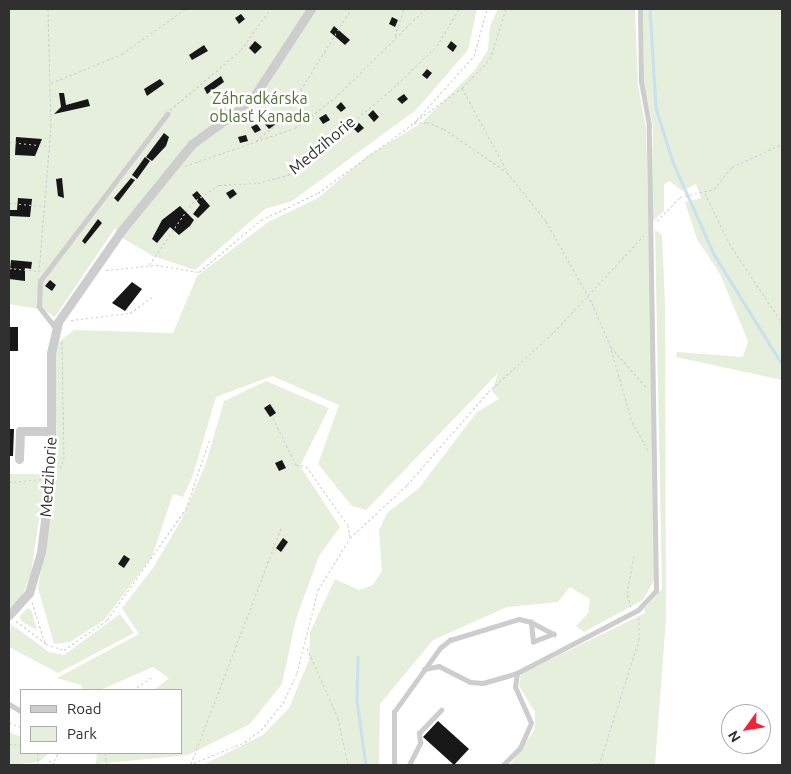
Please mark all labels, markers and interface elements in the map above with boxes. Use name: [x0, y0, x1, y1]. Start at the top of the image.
park label: Záhradkárska oblasť Kanada: [210, 88, 310, 126]
street label: Medzihorie: [285, 112, 359, 178]
street label: Medzihorie: [36, 436, 60, 518]
legend: [20, 689, 182, 754]
text: Road: [67, 700, 102, 717]
north arrow: [721, 704, 771, 754]
text: Park: [67, 725, 97, 742]
text: N: [725, 728, 744, 745]

